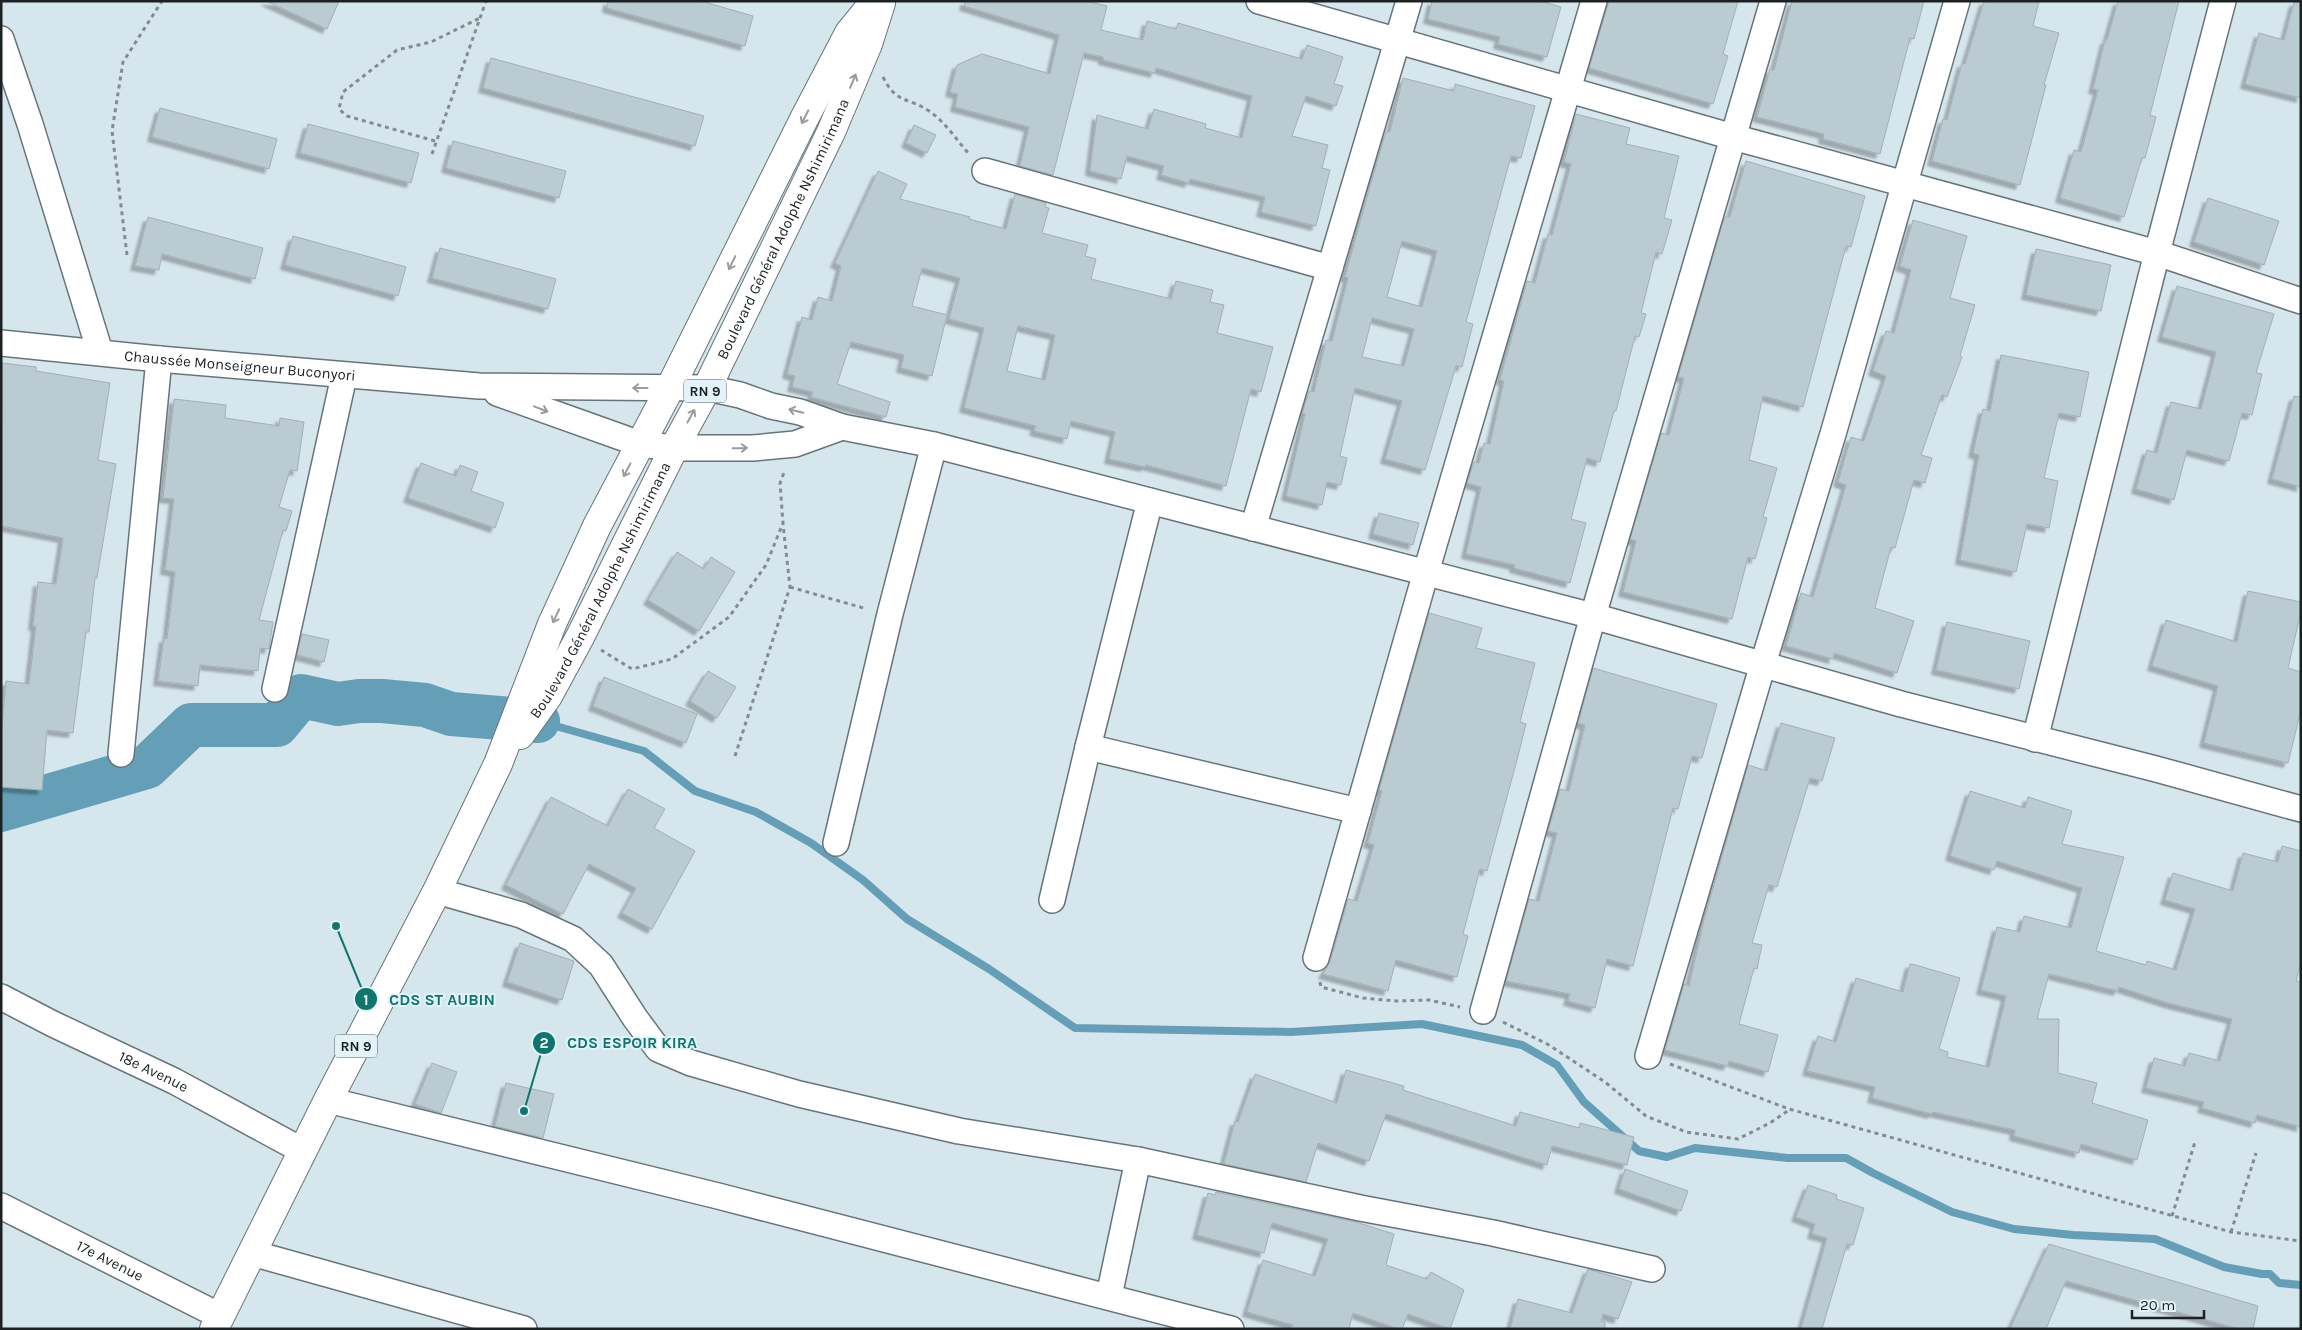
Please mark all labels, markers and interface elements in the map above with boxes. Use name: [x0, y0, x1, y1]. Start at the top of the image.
one-way arrow: [848, 74, 858, 89]
street label: Boulevard Général Adolphe Nshimirimana: [713, 96, 853, 362]
one-way arrow: [800, 109, 809, 124]
one-way arrow: [727, 255, 737, 270]
street label: Chaussée Monseigneur Buconyori: [123, 347, 356, 385]
road number: RN 9: [684, 380, 726, 402]
one-way arrow: [633, 383, 649, 393]
one-way arrow: [533, 405, 548, 414]
one-way arrow: [788, 406, 804, 415]
one-way arrow: [687, 409, 696, 424]
one-way arrow: [732, 443, 748, 453]
street label: Boulevard Général Adolphe Nshimirimana: [526, 459, 675, 722]
one-way arrow: [622, 462, 632, 477]
one-way arrow: [551, 608, 561, 623]
callout: CDS ST AUBIN: [354, 984, 505, 1015]
text: CDS ST AUBIN: [389, 990, 495, 1009]
text: 1: [363, 991, 369, 1009]
callout: CDS ESPOIR KIRA: [532, 1027, 707, 1058]
text: CDS ESPOIR KIRA: [567, 1033, 697, 1052]
road number: RN 9: [335, 1034, 377, 1058]
text: 2: [539, 1034, 549, 1052]
street label: 18e Avenue: [116, 1047, 192, 1096]
street label: 17e Avenue: [74, 1236, 147, 1285]
scale bar: [2132, 1288, 2204, 1320]
text: 20 m: [2140, 1296, 2175, 1314]

